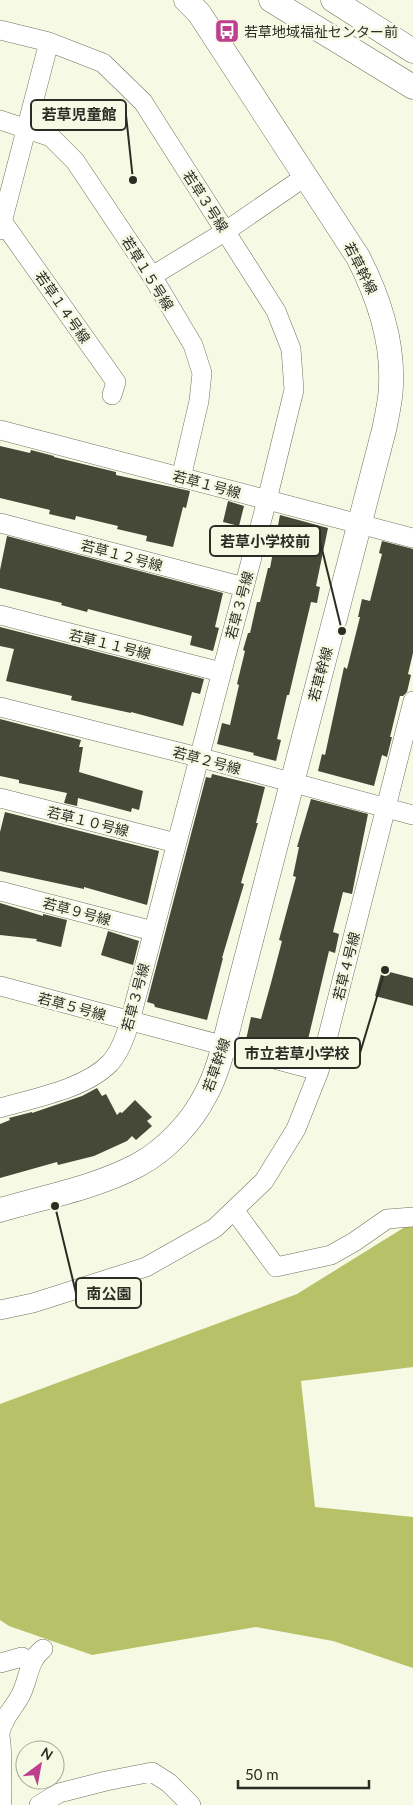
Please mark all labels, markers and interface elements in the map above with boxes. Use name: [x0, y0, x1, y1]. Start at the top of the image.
bus stop icon: 若草地域福祉センター前: [214, 18, 240, 44]
place label: 若草地域福祉センター前: [244, 23, 398, 40]
callout: 若草児童館: [31, 100, 126, 130]
text: 若草児童館: [41, 105, 117, 123]
street label: 若草３号線: [180, 167, 232, 235]
street label: 若草１５号線: [119, 233, 177, 313]
street label: 若草幹線: [341, 239, 381, 297]
street label: 若草１４号線: [32, 268, 94, 346]
street label: 若草１号線: [171, 467, 243, 501]
callout: 若草小学校前: [210, 526, 320, 556]
text: 若草小学校前: [220, 532, 310, 550]
street label: 若草１２号線: [79, 536, 165, 574]
street label: 若草３号線: [222, 569, 256, 641]
street label: 若草１１号線: [67, 626, 153, 662]
street label: 若草幹線: [305, 645, 335, 703]
street label: 若草２号線: [171, 743, 243, 777]
street label: 若草１０号線: [45, 803, 131, 839]
street label: 若草９号線: [41, 894, 113, 928]
street label: 若草４号線: [329, 930, 363, 1002]
street label: 若草３号線: [118, 961, 152, 1033]
street label: 若草５号線: [36, 989, 108, 1023]
street label: 若草幹線: [199, 1036, 233, 1094]
callout: 市立若草小学校: [235, 1038, 360, 1068]
text: 市立若草小学校: [244, 1044, 350, 1062]
callout: 南公園: [76, 1278, 141, 1308]
text: 南公園: [86, 1284, 132, 1302]
north arrow: [15, 1740, 65, 1790]
text: N: [38, 1743, 56, 1764]
scale bar: [238, 1758, 369, 1790]
text: 50 m: [245, 1765, 279, 1783]

